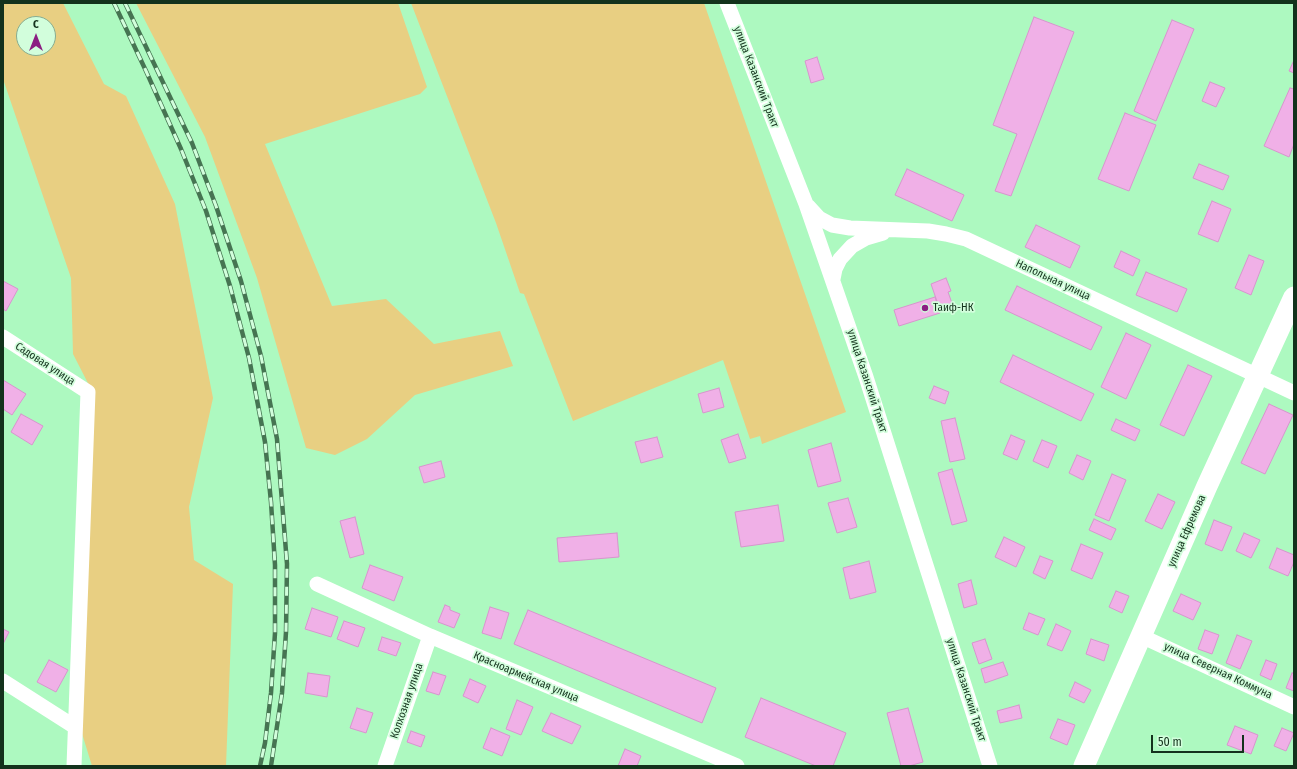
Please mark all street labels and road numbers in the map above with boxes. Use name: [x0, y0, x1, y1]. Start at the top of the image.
street label: улица Казанский Тракт: [731, 24, 781, 130]
street label: Напольная улица: [1013, 257, 1093, 303]
street label: улица Казанский Тракт: [844, 328, 890, 434]
street label: Садовая улица: [13, 340, 77, 388]
street label: улица Ефремова: [1165, 493, 1209, 569]
street label: улица Казанский Тракт: [943, 637, 989, 743]
street label: улица Северная Коммуна: [1162, 640, 1274, 702]
street label: Красноармейская улица: [471, 649, 581, 705]
street label: Колхозная улица: [388, 661, 426, 741]

